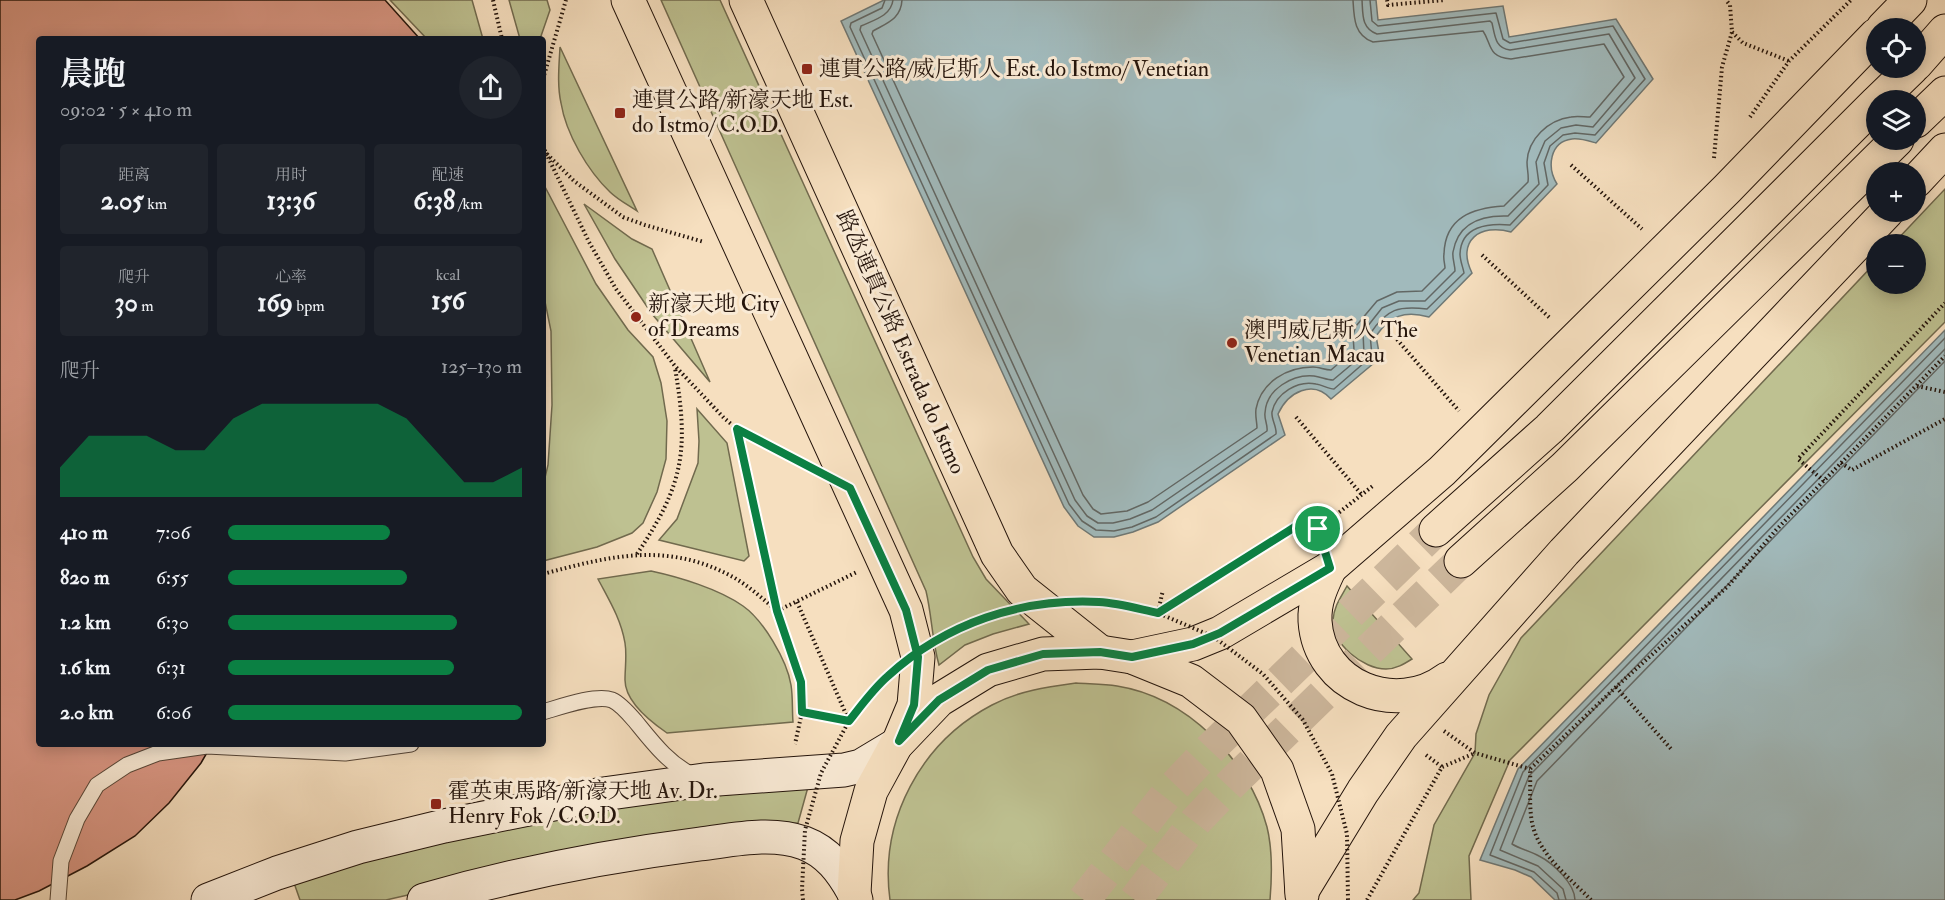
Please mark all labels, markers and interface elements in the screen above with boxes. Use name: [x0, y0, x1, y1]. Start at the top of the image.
map controls: [1866, 18, 1926, 294]
button: locate: [1866, 18, 1926, 78]
text: 晨跑: [60, 54, 126, 95]
place label: 連貫公路/威尼斯人 Est. do Istmo/ Venetian: [819, 55, 1209, 83]
button: share: [459, 56, 522, 119]
marker: 連貫公路/威尼斯人 Est. do Istmo/ Venetian: [800, 62, 814, 76]
place label: 連貫公路/新濠天地 Est. do Istmo/ C.O.D.: [632, 86, 853, 139]
button: layers: [1866, 90, 1926, 150]
text: 09:02 · 5 × 410 m: [60, 97, 192, 122]
marker: 連貫公路/新濠天地 Est. do Istmo/ C.O.D.: [613, 106, 627, 120]
button: +: [1866, 162, 1926, 222]
text: 距离: [118, 165, 150, 185]
text: 用时: [275, 165, 307, 185]
text: 配速: [432, 165, 464, 185]
text: 2.05: [101, 185, 144, 217]
text: 13:36: [267, 185, 315, 217]
text: 6:38: [413, 185, 455, 217]
text: km: [144, 194, 167, 214]
text: /km: [455, 194, 483, 214]
street label: 路氹連貫公路 Estrada do Istmo: [830, 206, 972, 478]
button: −: [1866, 234, 1926, 294]
text: kcal: [436, 265, 460, 285]
text: 爬升: [118, 267, 150, 287]
text: 心率: [275, 267, 307, 287]
text: 156: [431, 285, 465, 317]
text: 30: [114, 287, 138, 319]
text: 169: [257, 287, 293, 319]
place label: 新濠天地 City of Dreams: [648, 290, 779, 343]
text: m: [138, 296, 154, 316]
text: bpm: [293, 296, 325, 316]
marker: 新濠天地 City of Dreams: [629, 310, 643, 324]
place label: 澳門威尼斯人 The Venetian Macau: [1244, 316, 1418, 369]
marker: 澳門威尼斯人 The Venetian Macau: [1225, 336, 1239, 350]
text: 125–130 m: [441, 354, 522, 379]
text: 爬升: [60, 358, 100, 383]
pin: [1292, 503, 1343, 554]
icon: arrive: [1301, 512, 1334, 545]
text: 410 m: [60, 520, 108, 545]
text: 7:06: [156, 520, 190, 545]
text: 820 m: [60, 565, 110, 590]
text: 6:55: [156, 565, 189, 590]
text: 1.2 km: [60, 610, 110, 635]
text: 6:30: [156, 610, 189, 635]
text: 1.6 km: [60, 655, 110, 680]
text: 6:31: [156, 655, 186, 680]
text: 2.0 km: [60, 700, 114, 725]
text: 6:06: [156, 700, 191, 725]
place label: 霍英東馬路/新濠天地 Av. Dr. Henry Fok / C.O.D.: [448, 777, 718, 830]
marker: 霍英東馬路/新濠天地 Av. Dr. Henry Fok / C.O.D.: [429, 797, 443, 811]

